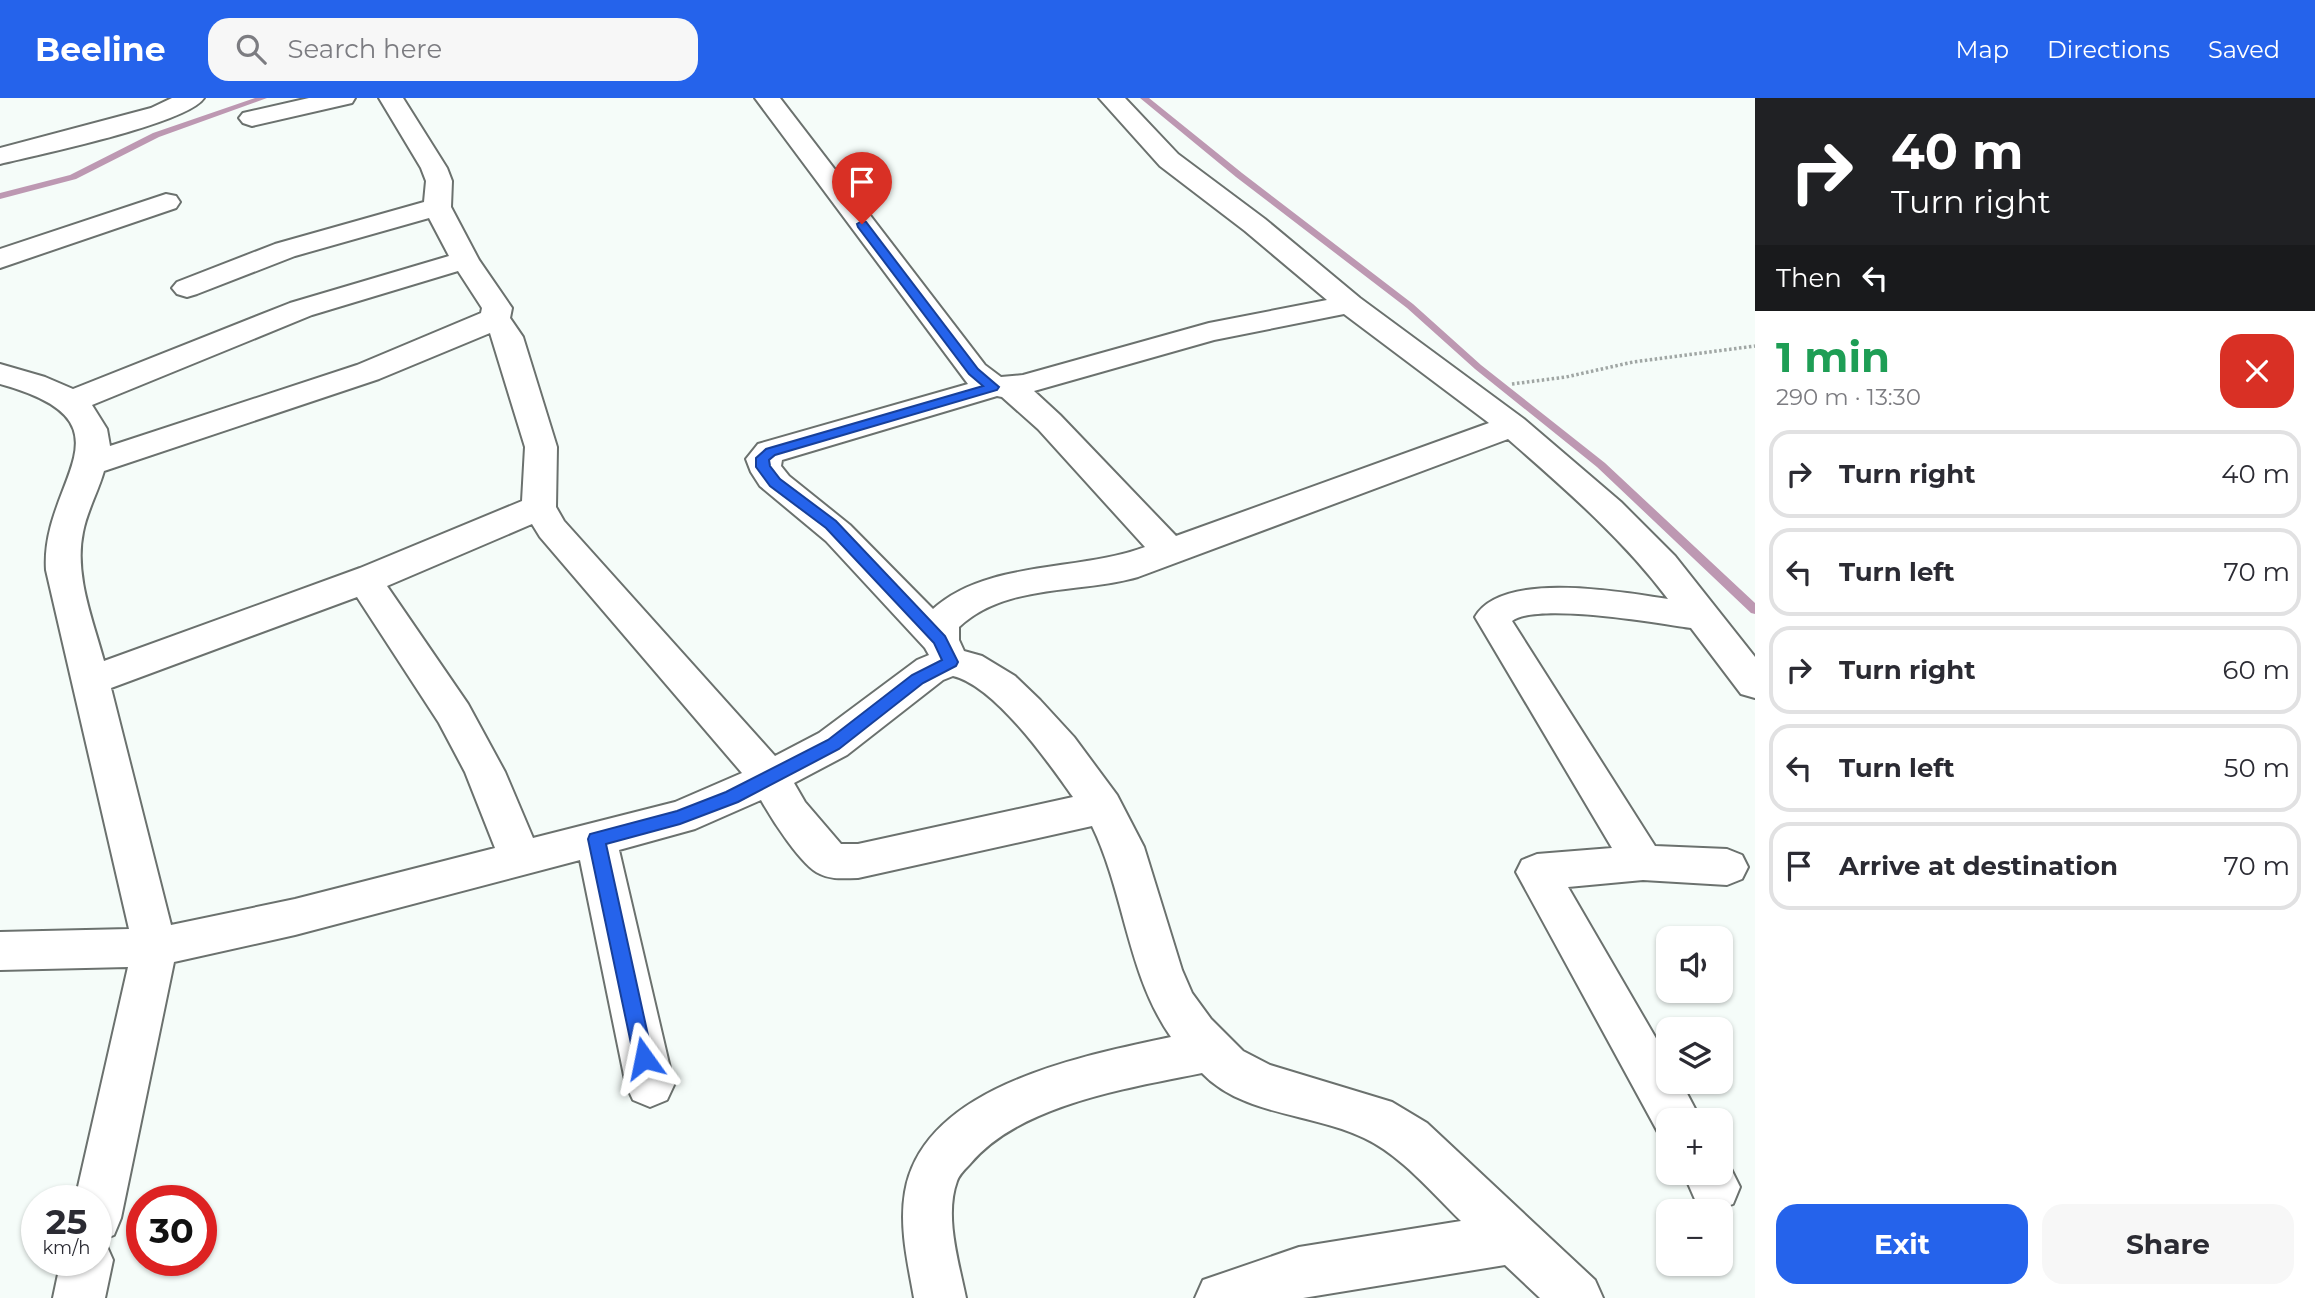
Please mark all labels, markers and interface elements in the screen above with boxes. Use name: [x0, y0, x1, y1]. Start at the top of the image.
search box: [208, 18, 698, 81]
text: Beeline: [35, 29, 166, 69]
icon: search: [232, 30, 270, 68]
text: Search here: [288, 33, 442, 65]
text: Map: [1956, 35, 2009, 64]
text: Directions: [2047, 35, 2170, 64]
text: Saved: [2208, 35, 2280, 64]
text: 40 m: [1891, 122, 2023, 181]
icon: right: [1776, 126, 1867, 217]
pin: [832, 152, 892, 224]
icon: arrive: [843, 163, 881, 201]
text: Turn right: [1891, 182, 2051, 221]
icon: left: [1856, 259, 1894, 297]
text: Then: [1776, 262, 1842, 294]
text: 1 min: [1776, 331, 1890, 383]
button: close: [2220, 334, 2294, 408]
text: 290 m · 13:30: [1776, 383, 1921, 411]
icon: right: [1780, 455, 1818, 493]
text: Turn right: [1839, 458, 1975, 490]
text: 40 m: [2221, 458, 2290, 490]
icon: left: [1780, 553, 1818, 591]
text: Turn left: [1839, 556, 1955, 588]
text: 70 m: [2224, 556, 2290, 588]
icon: right: [1780, 651, 1818, 689]
text: Turn right: [1839, 654, 1975, 686]
text: 60 m: [2223, 654, 2290, 686]
icon: left: [1780, 749, 1818, 787]
text: Turn left: [1839, 752, 1955, 784]
text: 50 m: [2224, 752, 2290, 784]
icon: arrive: [1780, 847, 1818, 885]
text: Arrive at destination: [1839, 850, 2118, 882]
text: 70 m: [2224, 850, 2290, 882]
map controls: [1656, 926, 1733, 1276]
button: sound: [1656, 926, 1733, 1003]
button: layers: [1656, 1017, 1733, 1094]
position arrow: [607, 1021, 681, 1095]
button: +: [1656, 1108, 1733, 1185]
speed limit sign: 30: [126, 1185, 217, 1276]
button: −: [1656, 1199, 1733, 1276]
text: 25: [46, 1200, 87, 1243]
button: Exit: [1776, 1204, 2028, 1284]
button: Share: [2042, 1204, 2294, 1284]
text: km/h: [42, 1237, 91, 1259]

